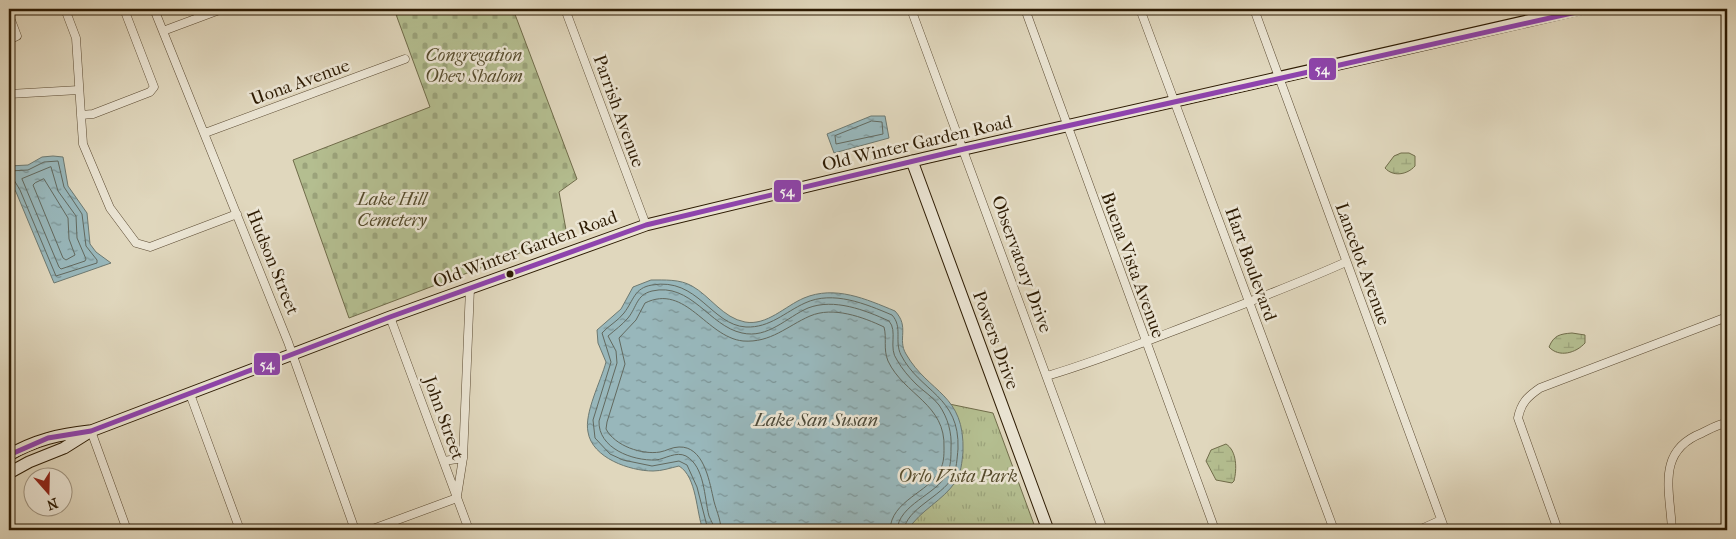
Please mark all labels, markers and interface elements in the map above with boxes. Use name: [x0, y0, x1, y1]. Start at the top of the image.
park label: Congregation Ohev Shalom: [425, 45, 523, 87]
street label: Parrish Avenue: [588, 52, 649, 170]
street label: Uona Avenue: [248, 55, 353, 110]
line badge: 54: [1308, 57, 1337, 81]
text: 54: [1315, 61, 1330, 78]
street label: Old Winter Garden Road: [820, 111, 1014, 176]
line badge: 54: [773, 179, 802, 203]
text: 54: [780, 183, 795, 200]
park label: Lake Hill Cemetery: [355, 189, 429, 231]
street label: Buena Vista Avenue: [1096, 189, 1169, 341]
street label: Observatory Drive: [987, 193, 1056, 336]
street label: Lancelot Avenue: [1331, 200, 1394, 328]
street label: Hart Boulevard: [1220, 204, 1281, 324]
street label: Old Winter Garden Road: [430, 206, 620, 293]
street label: Hudson Street: [242, 207, 303, 318]
unlabelled marker: [505, 269, 515, 279]
street label: Powers Drive: [968, 288, 1023, 392]
line badge: 54: [253, 352, 281, 376]
text: 54: [260, 356, 275, 373]
street label: John Street: [418, 372, 469, 463]
water label: Lake San Susan: [752, 409, 878, 431]
north arrow: [22, 466, 72, 516]
park label: Orlo Vista Park: [898, 466, 1018, 487]
text: N: [44, 494, 60, 514]

